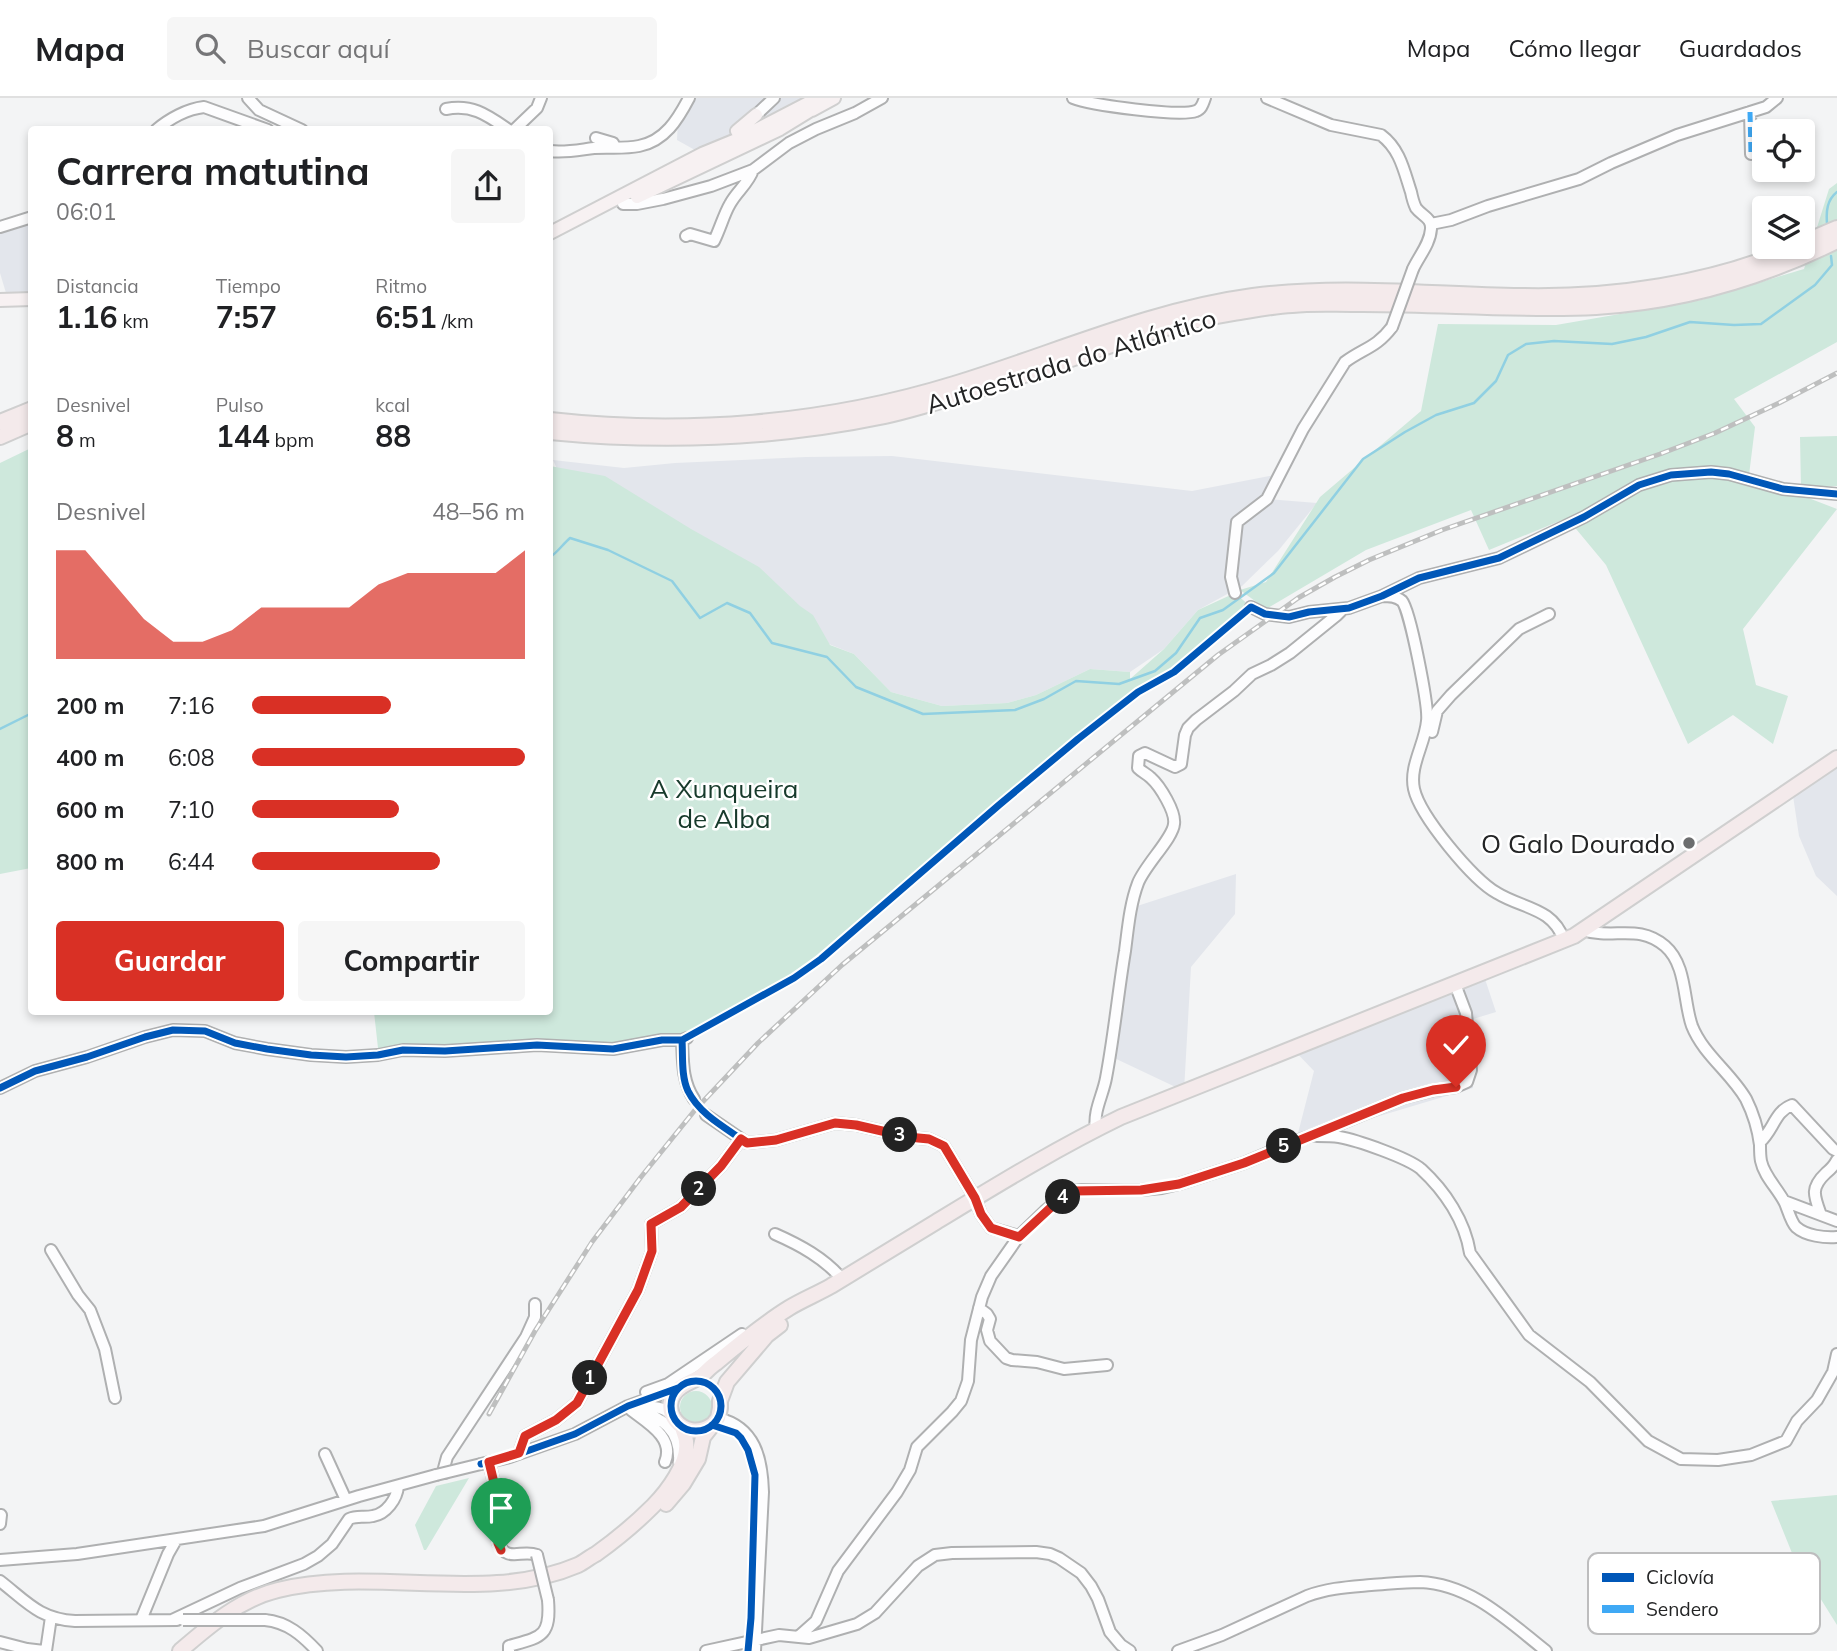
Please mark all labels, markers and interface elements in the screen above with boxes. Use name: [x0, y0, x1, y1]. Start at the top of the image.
search box: [167, 17, 657, 80]
text: Mapa: [35, 28, 125, 69]
icon: search: [191, 29, 229, 67]
text: Buscar aquí: [247, 32, 390, 65]
text: Mapa: [1407, 33, 1470, 63]
text: Cómo llegar: [1508, 33, 1641, 63]
text: Guardados: [1679, 33, 1802, 63]
map controls: [1752, 119, 1815, 259]
button: locate: [1752, 119, 1815, 182]
text: Carrera matutina: [56, 147, 370, 195]
button: share: [451, 149, 525, 223]
button: layers: [1752, 196, 1815, 259]
text: 06:01: [56, 197, 116, 226]
text: Distancia: [56, 274, 139, 298]
text: Tiempo: [216, 274, 281, 298]
text: Ritmo: [375, 274, 427, 298]
text: 1.16: [56, 298, 117, 336]
text: 7:57: [216, 298, 277, 336]
text: 6:51: [375, 298, 437, 336]
street label: Autoestrada do Atlántico: [922, 301, 1220, 421]
text: km: [117, 309, 149, 333]
text: /km: [437, 309, 474, 333]
text: Desnivel: [56, 393, 130, 417]
text: Pulso: [216, 393, 264, 417]
text: kcal: [375, 393, 410, 417]
text: 8: [56, 417, 74, 455]
text: 144: [216, 417, 270, 455]
text: 88: [375, 417, 411, 455]
text: m: [74, 428, 96, 452]
text: bpm: [270, 428, 314, 452]
text: Desnivel: [56, 497, 146, 526]
text: 48–56 m: [432, 497, 525, 526]
text: 200 m: [56, 691, 124, 720]
text: 7:16: [168, 691, 215, 720]
text: 400 m: [56, 743, 124, 772]
text: 6:08: [168, 743, 215, 772]
park label: A Xunqueira de Alba: [650, 772, 798, 835]
text: 600 m: [56, 795, 124, 824]
text: 7:10: [168, 795, 215, 824]
place label: O Galo Dourado: [1481, 827, 1675, 860]
marker: O Galo Dourado: [1681, 835, 1697, 851]
text: 800 m: [56, 847, 124, 876]
text: 6:44: [168, 847, 215, 876]
button: Guardar: [56, 921, 284, 1001]
button: Compartir: [298, 921, 525, 1001]
pin: [1426, 1015, 1486, 1087]
icon: check: [1437, 1026, 1475, 1064]
pin: 3: [883, 1118, 918, 1152]
text: 3: [894, 1122, 905, 1146]
pin: 5: [1266, 1128, 1302, 1164]
text: 5: [1278, 1133, 1289, 1157]
pin: 2: [682, 1172, 716, 1206]
text: 2: [693, 1176, 704, 1200]
pin: 4: [1046, 1180, 1080, 1214]
text: 4: [1057, 1184, 1068, 1208]
pin: 1: [572, 1360, 608, 1396]
text: 1: [584, 1365, 595, 1389]
pin: [471, 1478, 531, 1550]
icon: arrive: [482, 1489, 520, 1527]
legend: [1588, 1553, 1820, 1634]
text: Ciclovía: [1646, 1565, 1714, 1589]
text: Sendero: [1646, 1597, 1719, 1621]

